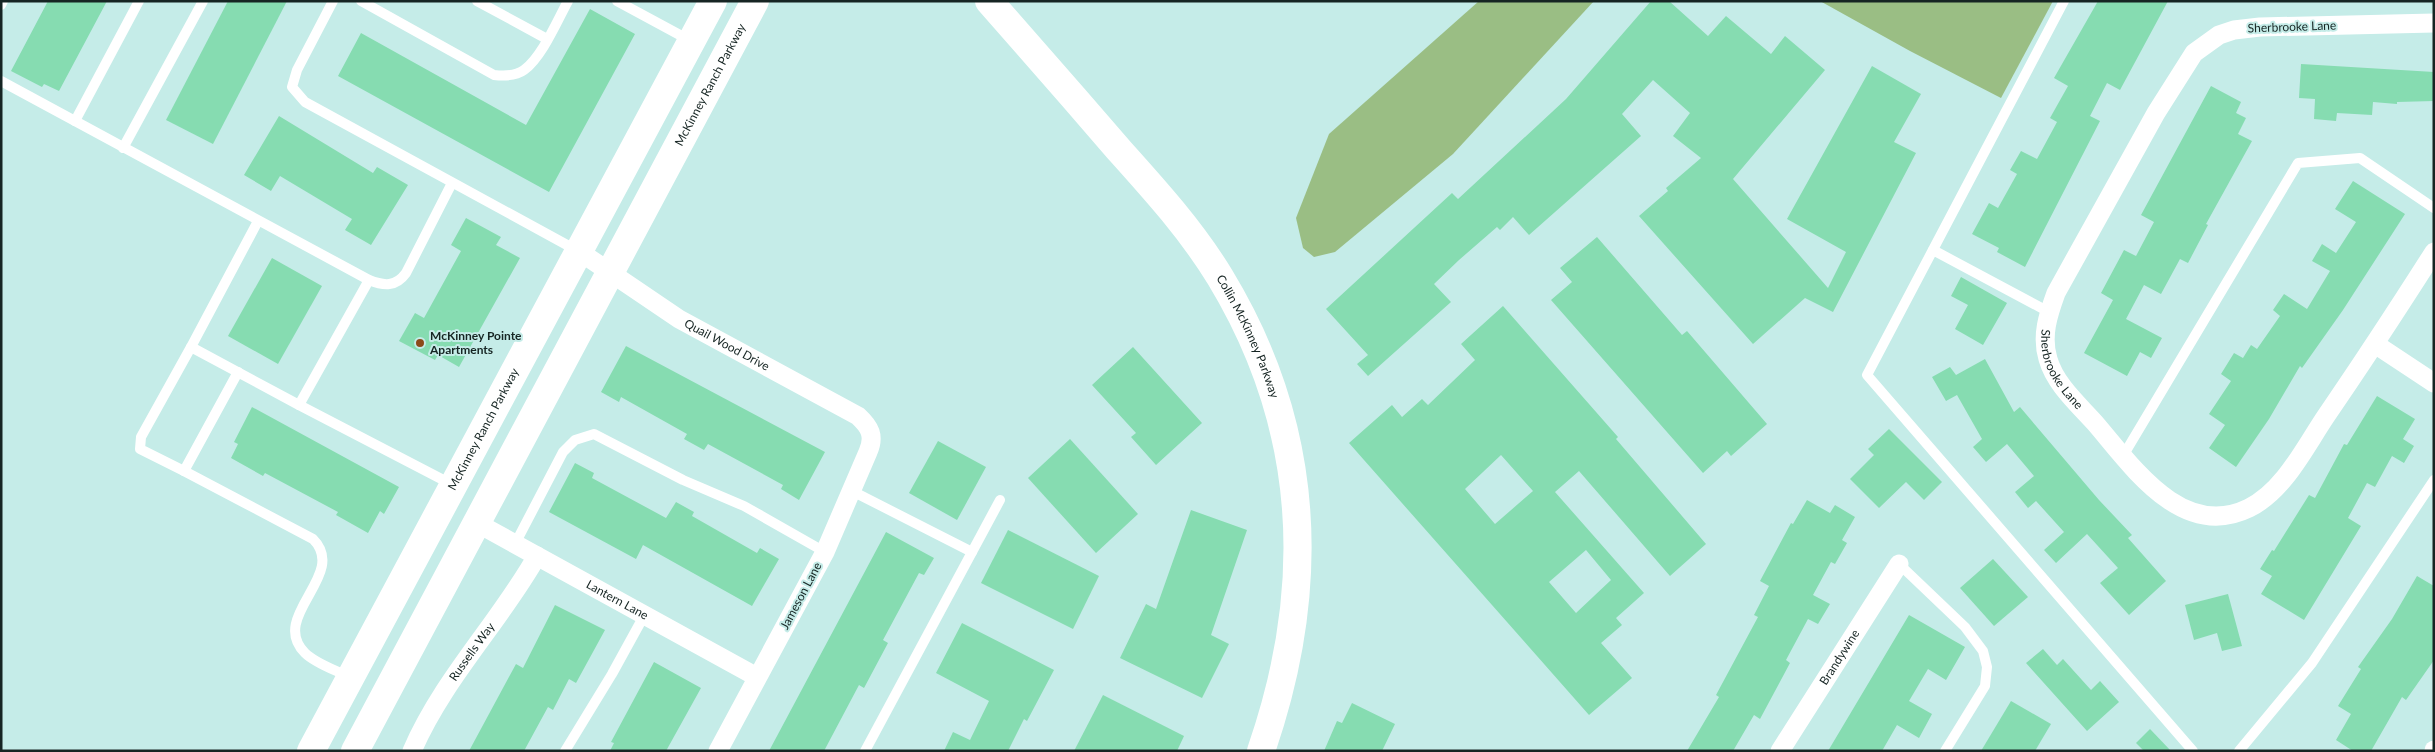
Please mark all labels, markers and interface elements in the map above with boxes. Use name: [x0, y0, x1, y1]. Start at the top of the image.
street label: Sherbrooke Lane: [2247, 17, 2337, 36]
street label: McKinney Ranch Parkway: [671, 20, 749, 148]
street label: Collin McKinney Parkway: [1213, 272, 1283, 400]
street label: Quail Wood Drive: [682, 315, 772, 374]
place label: McKinney Pointe Apartments: [429, 328, 522, 357]
street label: Sherbrooke Lane: [2038, 329, 2086, 412]
marker: McKinney Pointe Apartments: [414, 337, 426, 349]
street label: McKinney Ranch Parkway: [444, 365, 522, 493]
street label: Jameson Lane: [777, 560, 825, 632]
street label: Lantern Lane: [584, 577, 651, 623]
street label: Russells Way: [446, 619, 498, 684]
street label: Brandywine: [1816, 627, 1862, 688]

